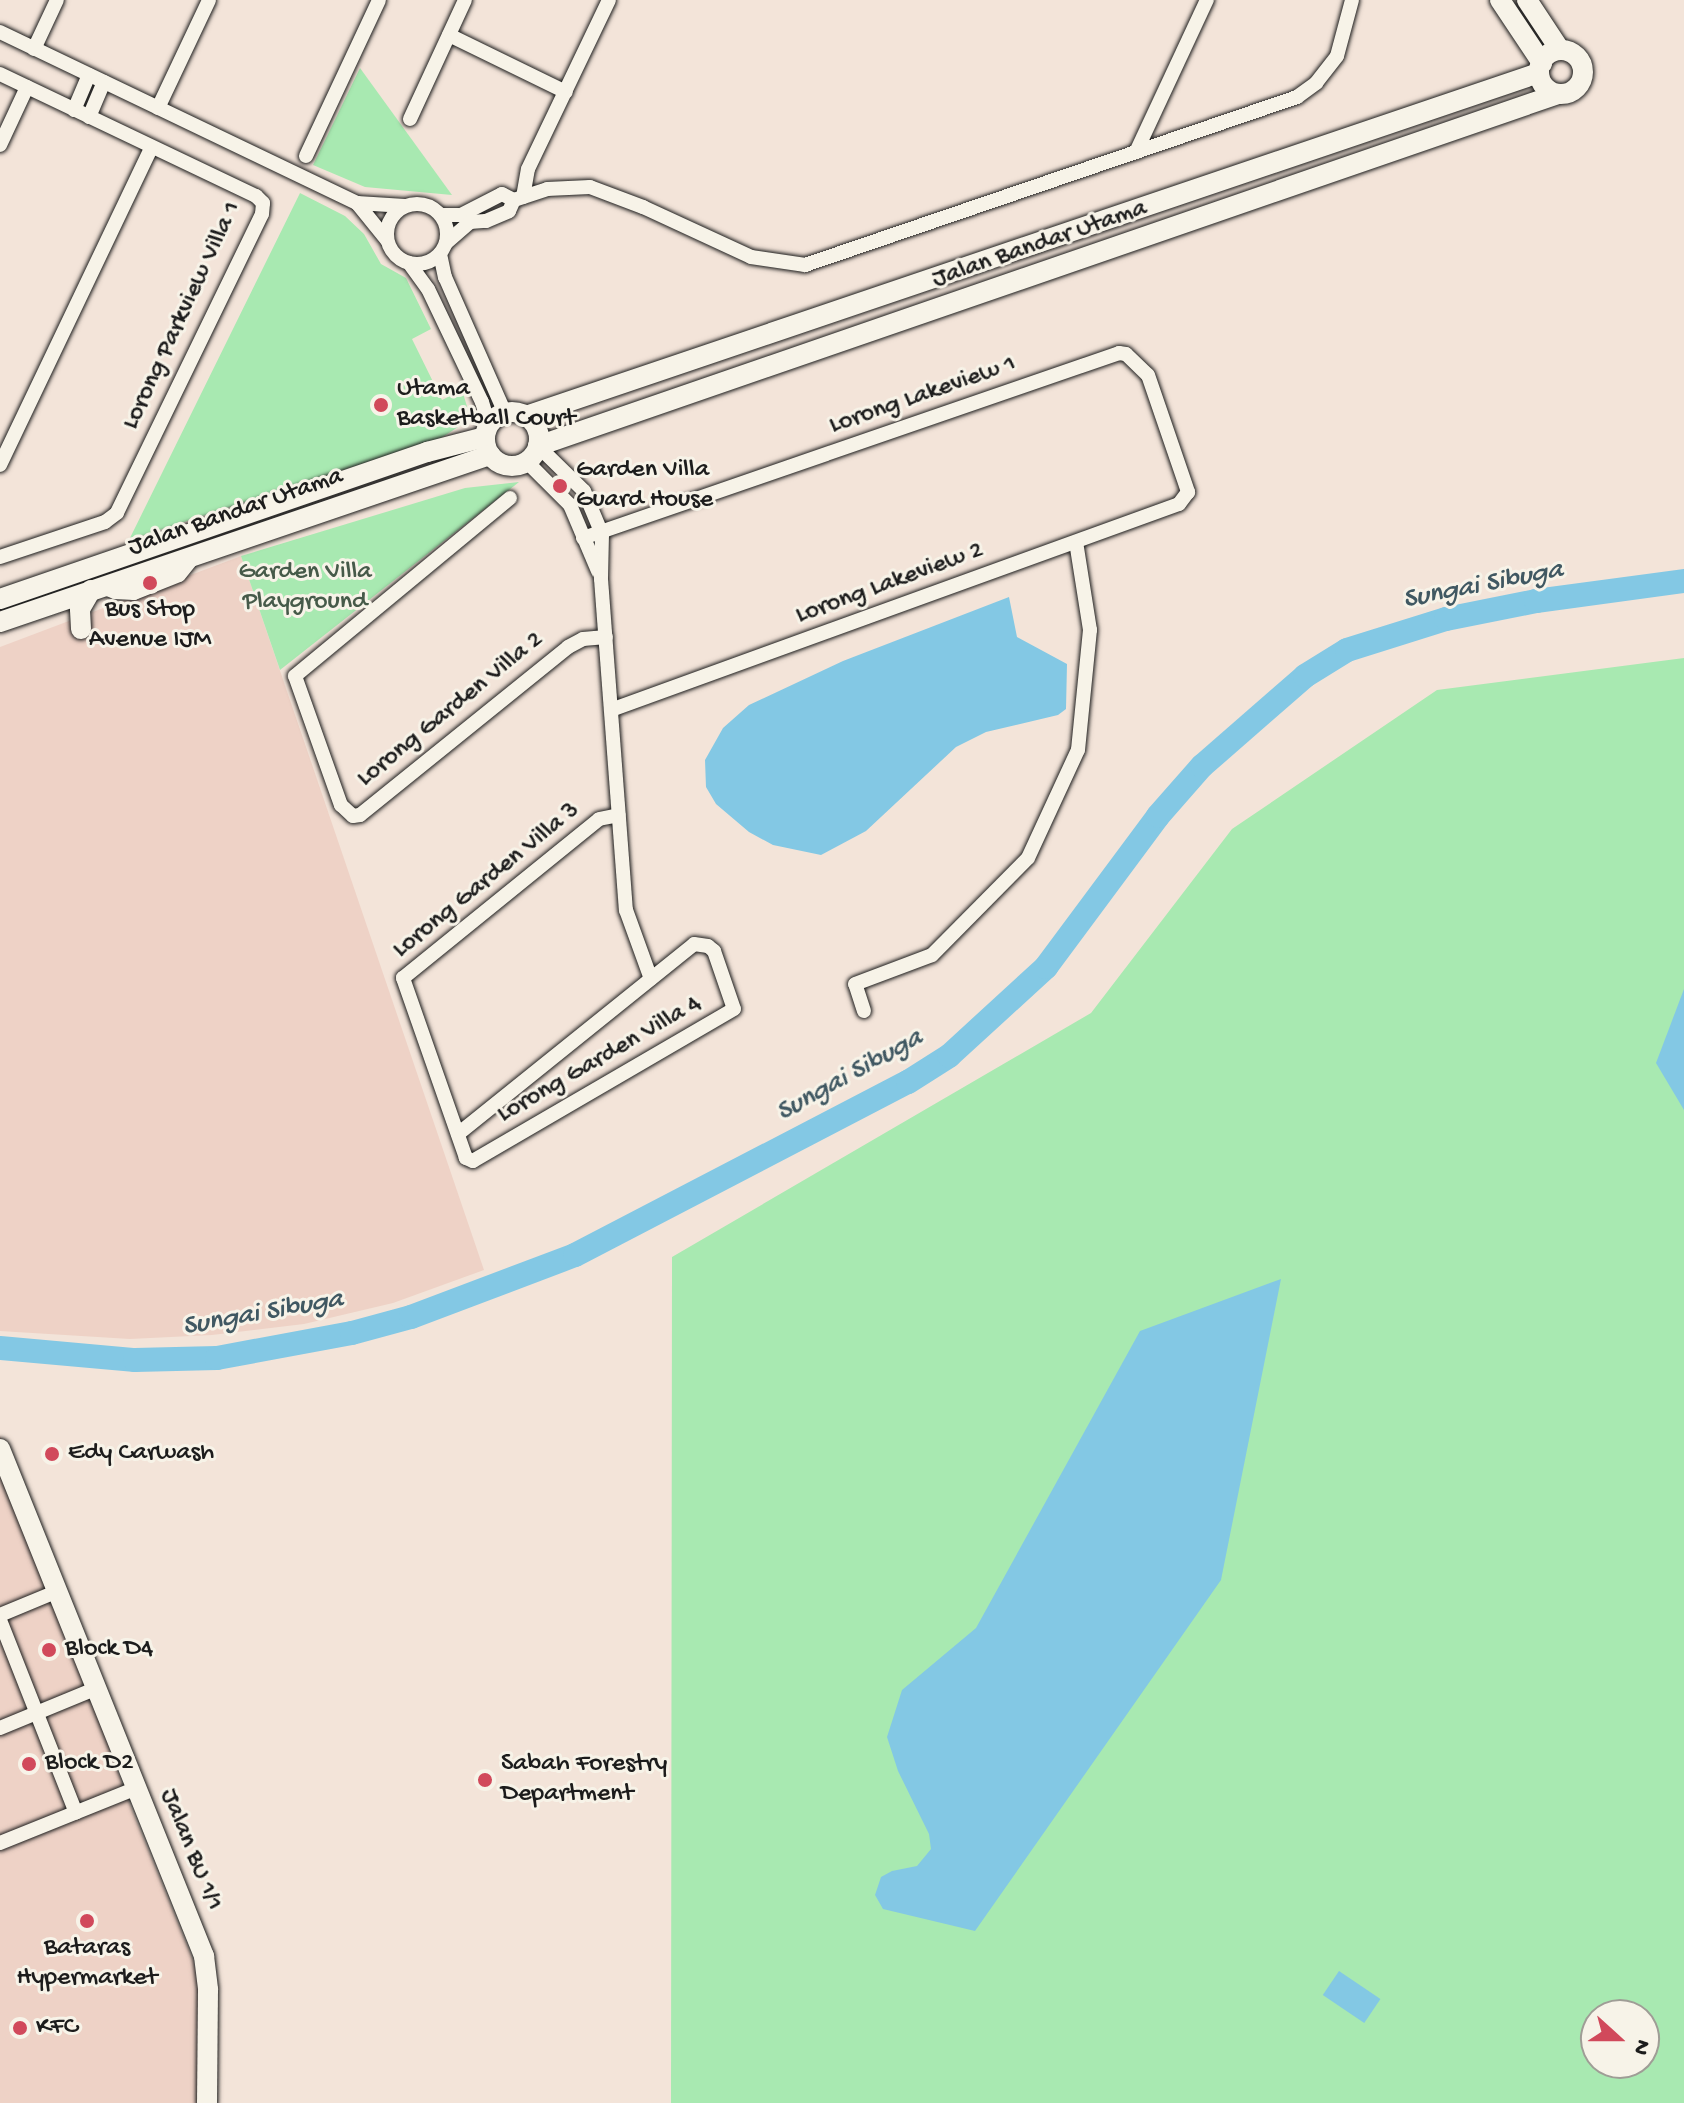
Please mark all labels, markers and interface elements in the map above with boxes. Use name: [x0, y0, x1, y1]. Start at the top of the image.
street label: Jalan Bandar Utama: [929, 194, 1151, 296]
street label: Lorong Parkview Villa 1: [116, 197, 250, 435]
street label: Lorong Lakeview 1: [826, 349, 1020, 443]
place label: Utama Basketball Court: [397, 374, 575, 436]
marker: Utama Basketball Court: [372, 396, 390, 414]
place label: Garden Villa Guard House: [576, 455, 713, 516]
street label: Jalan Bandar Utama: [125, 462, 347, 564]
marker: Garden Villa Guard House: [551, 477, 569, 495]
street label: Lorong Lakeview 2: [792, 536, 988, 632]
water label: Sungai Sibuga: [1400, 554, 1566, 618]
park label: Garden Villa Playground: [238, 557, 372, 618]
marker: Bus Stop Avenue IJM: [141, 574, 159, 592]
place label: Bus Stop Avenue IJM: [89, 595, 211, 656]
street label: Lorong Garden Villa 2: [351, 625, 551, 795]
street label: Lorong Garden Villa 3: [387, 796, 587, 966]
street label: Lorong Garden Villa 4: [492, 989, 708, 1131]
water label: Sungai Sibuga: [771, 1022, 929, 1130]
water label: Sungai Sibuga: [180, 1283, 346, 1345]
place label: Edy Carwash: [68, 1438, 214, 1470]
marker: Edy Carwash: [43, 1445, 61, 1463]
place label: Block D4: [65, 1634, 153, 1666]
marker: Block D4: [40, 1641, 58, 1659]
place label: Block D2: [45, 1748, 134, 1780]
place label: Sabah Forestry Department: [501, 1749, 667, 1810]
marker: Block D2: [20, 1755, 38, 1773]
marker: Sabah Forestry Department: [476, 1771, 494, 1789]
street label: Jalan BU 1/1: [151, 1785, 229, 1915]
marker: Bataras Hypermarket: [78, 1912, 96, 1930]
place label: Bataras Hypermarket: [17, 1933, 157, 1994]
north arrow: [1580, 1999, 1660, 2079]
place label: KFC: [36, 2012, 78, 2044]
marker: KFC: [11, 2019, 29, 2037]
text: N: [1626, 2036, 1655, 2058]

